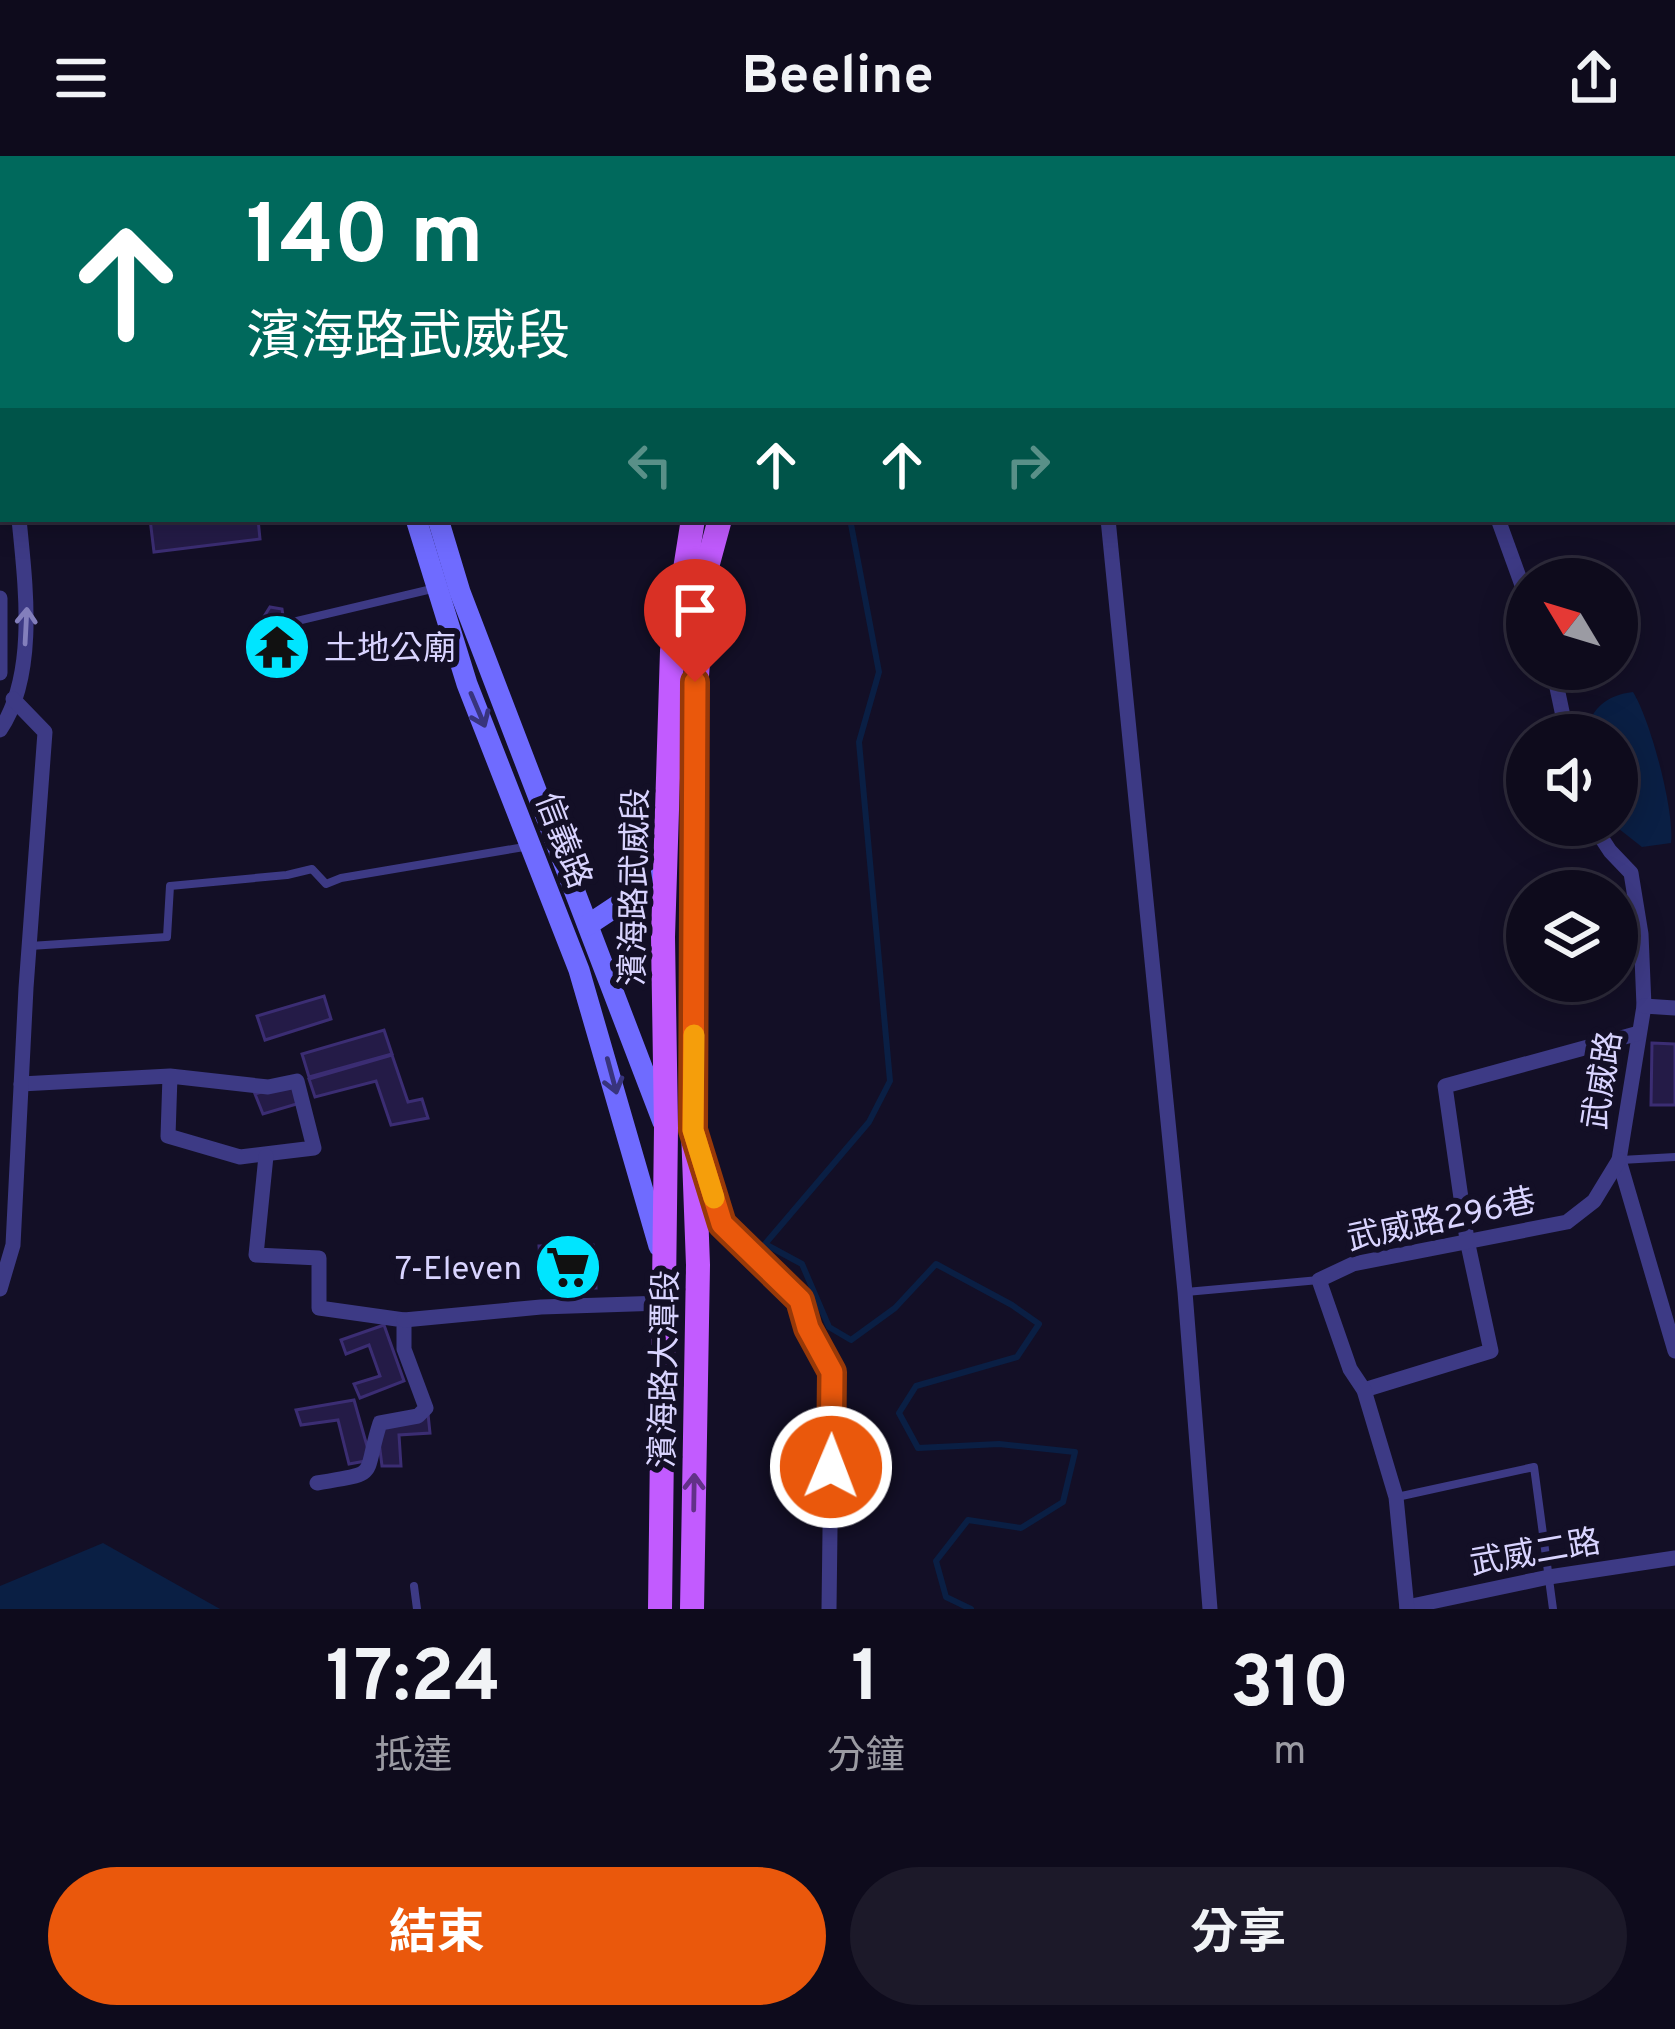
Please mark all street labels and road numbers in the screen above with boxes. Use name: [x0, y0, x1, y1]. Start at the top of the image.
street label: 信義路: [524, 788, 599, 895]
street label: 濱海路武威段: [614, 788, 660, 986]
street label: 武威路: [1576, 1028, 1633, 1133]
street label: 武威路296巷: [1344, 1181, 1540, 1262]
street label: 濱海路大潭段: [644, 1270, 690, 1468]
street label: 武威二路: [1467, 1523, 1604, 1587]

